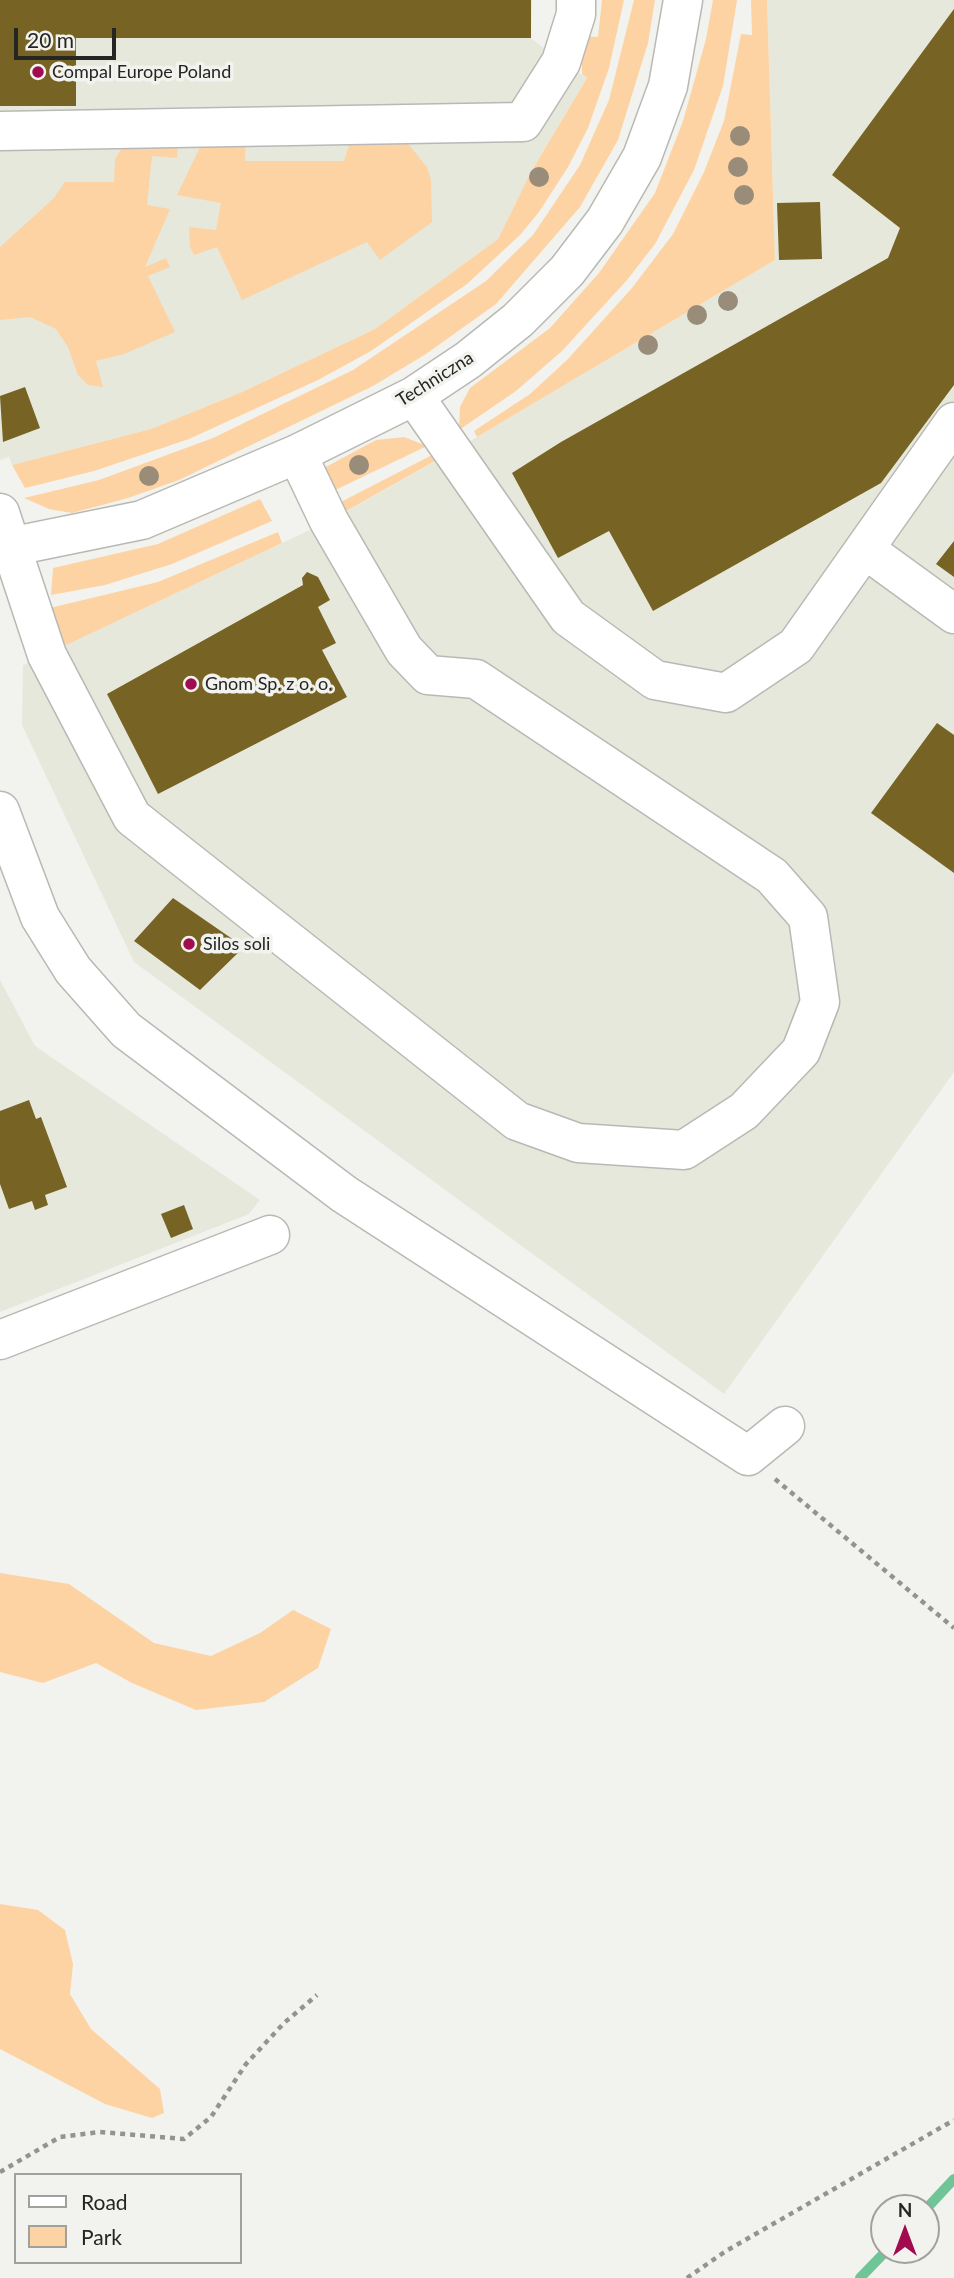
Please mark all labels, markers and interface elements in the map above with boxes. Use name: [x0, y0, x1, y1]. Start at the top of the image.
scale bar: [18, 14, 119, 58]
text: 20 m: [27, 27, 74, 52]
place label: Compal Europe Poland: [52, 61, 231, 83]
marker: Compal Europe Poland: [30, 64, 46, 80]
street label: Techniczna: [393, 347, 477, 411]
place label: Gnom Sp. z o. o.: [205, 673, 332, 695]
marker: Gnom Sp. z o. o.: [183, 676, 199, 692]
place label: Silos soli: [203, 933, 270, 955]
marker: Silos soli: [181, 936, 197, 952]
legend: [14, 2173, 242, 2264]
text: Road: [81, 2189, 128, 2214]
north arrow: [870, 2194, 940, 2264]
text: N: [898, 2198, 912, 2221]
text: Park: [81, 2224, 122, 2249]

